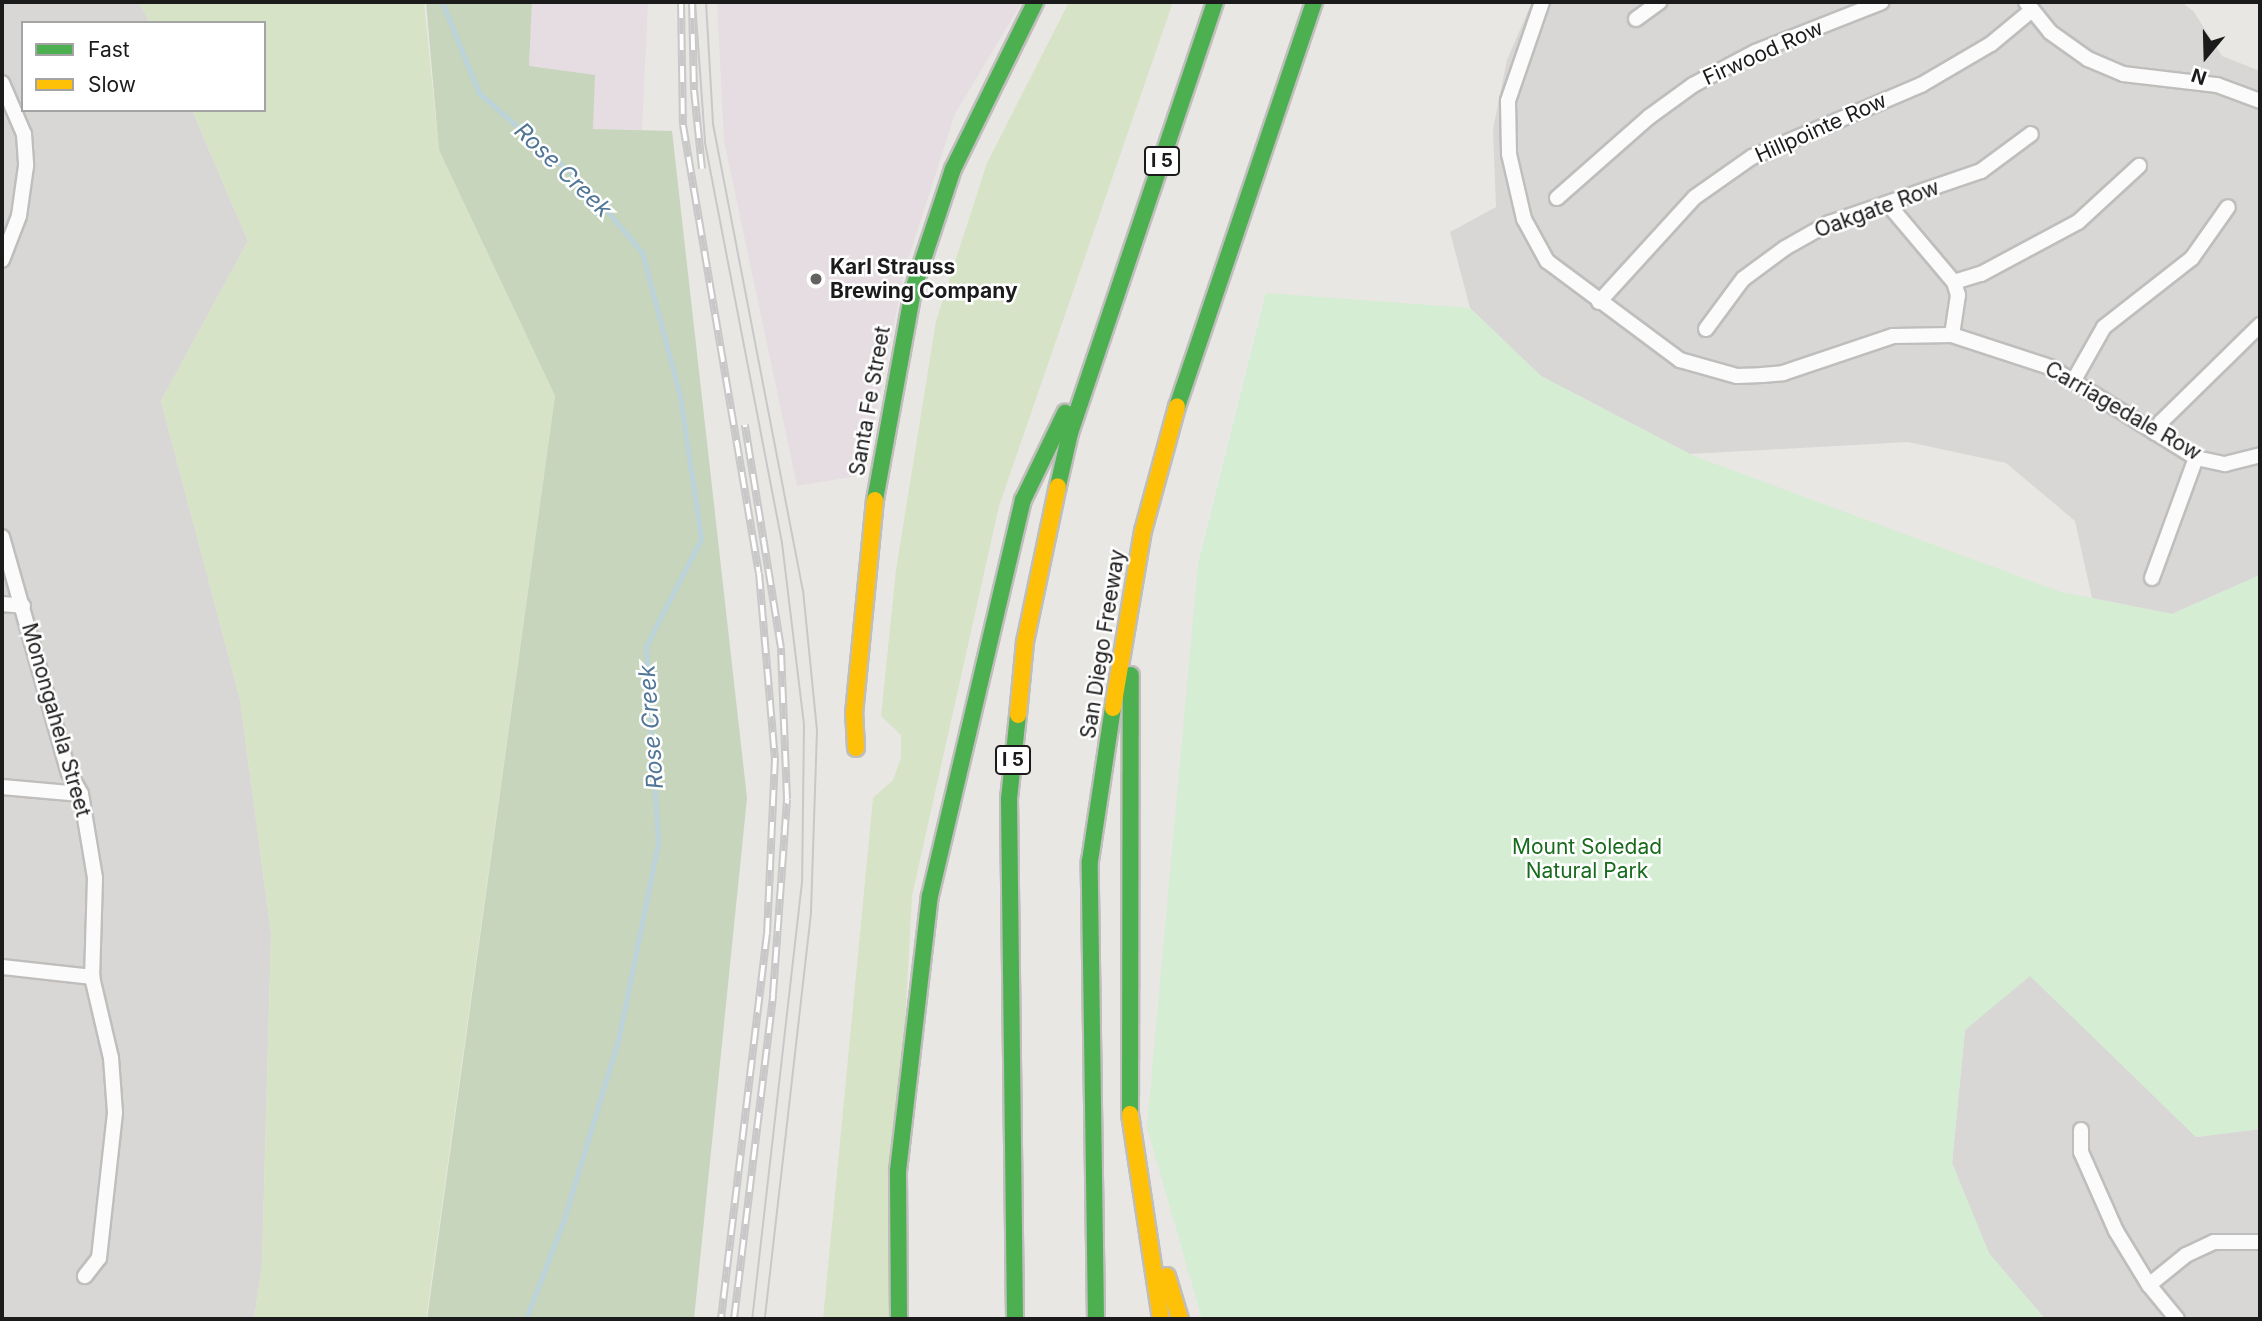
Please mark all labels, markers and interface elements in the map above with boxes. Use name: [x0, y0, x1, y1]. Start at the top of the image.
street label: Firwood Row: [1699, 15, 1827, 91]
legend: [21, 21, 266, 112]
north arrow: [2171, 21, 2241, 91]
text: Fast: [88, 37, 130, 62]
text: N: [2188, 63, 2210, 90]
text: Slow: [88, 72, 136, 97]
street label: Hillpointe Row: [1751, 88, 1891, 168]
water label: Rose Creek: [509, 117, 617, 223]
road number: I 5: [1143, 146, 1181, 176]
street label: Oakgate Row: [1811, 175, 1943, 243]
place label: Karl Strauss Brewing Company: [830, 254, 1018, 304]
marker: Karl Strauss Brewing Company: [808, 271, 824, 287]
street label: Santa Fe Street: [844, 324, 896, 478]
street label: Carriagedale Row: [2040, 356, 2206, 466]
street label: San Diego Freeway: [1076, 548, 1130, 740]
street label: Monongahela Street: [16, 620, 96, 820]
water label: Rose Creek: [633, 664, 669, 790]
road number: I 5: [994, 744, 1032, 776]
park label: Mount Soledad Natural Park: [1512, 834, 1662, 884]

